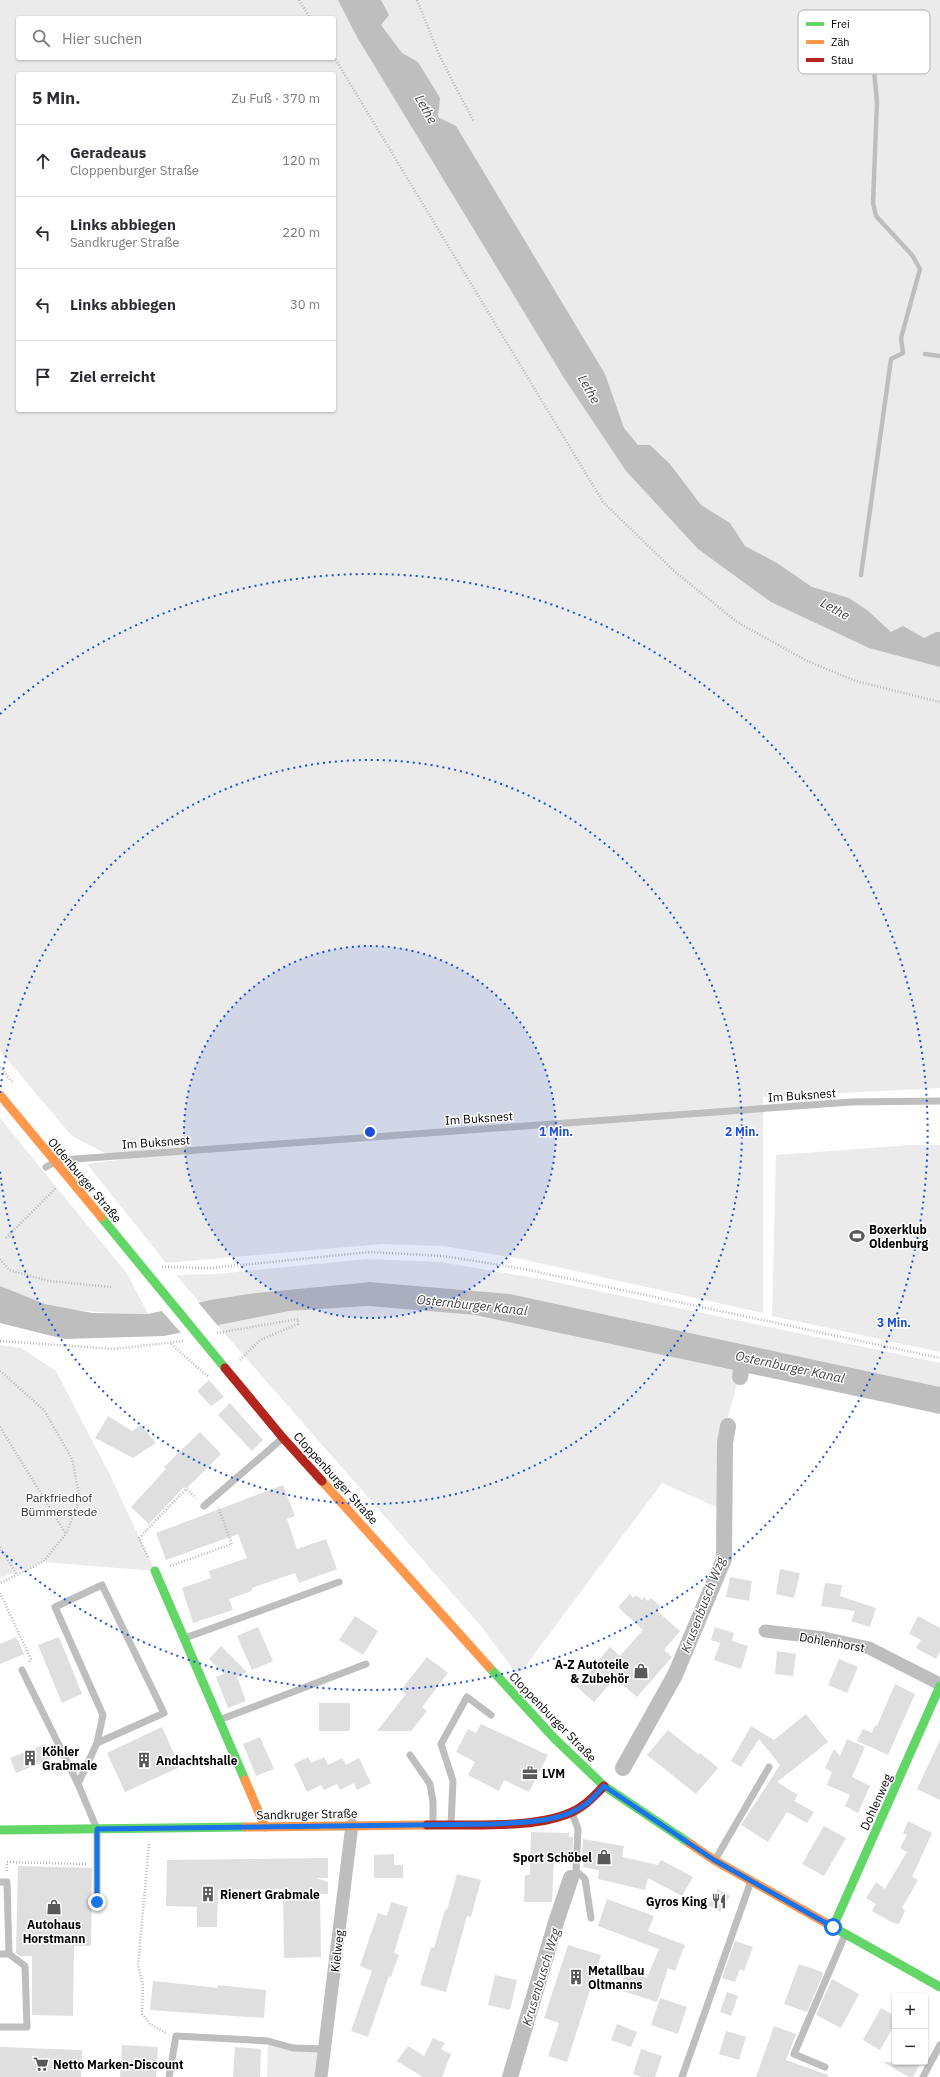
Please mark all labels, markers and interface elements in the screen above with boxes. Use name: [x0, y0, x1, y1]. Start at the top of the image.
legend: [798, 10, 930, 74]
search box: [16, 16, 336, 60]
text: Frei: [831, 17, 850, 31]
icon: search: [30, 27, 52, 49]
text: Hier suchen: [62, 29, 142, 48]
text: Zäh: [831, 35, 850, 49]
text: Stau: [831, 53, 853, 67]
text: 5 Min.: [32, 87, 80, 109]
text: Zu Fuß · 370 m: [231, 90, 320, 107]
water label: Lethe: [411, 91, 441, 127]
text: Geradeaus: [70, 143, 146, 162]
icon: ahead: [32, 150, 54, 172]
text: 120 m: [282, 152, 320, 169]
text: Cloppenburger Straße: [70, 162, 199, 179]
text: Links abbiegen: [70, 215, 176, 234]
icon: left: [32, 222, 54, 244]
text: 220 m: [282, 224, 320, 241]
text: Sandkruger Straße: [70, 234, 179, 251]
icon: left: [32, 294, 54, 316]
text: Links abbiegen: [70, 295, 176, 314]
text: 30 m: [290, 296, 320, 313]
icon: arrive: [32, 366, 54, 388]
text: Ziel erreicht: [70, 367, 156, 386]
water label: Lethe: [574, 371, 604, 407]
water label: Lethe: [817, 594, 853, 624]
street label: Im Buksnest: [767, 1085, 837, 1105]
street label: Im Buksnest: [444, 1108, 514, 1128]
text: 1 Min.: [539, 1124, 573, 1139]
text: 2 Min.: [725, 1124, 759, 1139]
centre of rings: [363, 1125, 377, 1139]
street label: Im Buksnest: [121, 1132, 191, 1152]
street label: Oldenburger Straße: [45, 1134, 125, 1226]
place label: Boxerklub Oldenburg: [869, 1222, 929, 1251]
sports icon: Boxerklub Oldenburg: [848, 1227, 866, 1245]
water label: Osternburger Kanal: [416, 1291, 529, 1319]
text: 3 Min.: [877, 1315, 911, 1330]
water label: Osternburger Kanal: [734, 1347, 847, 1387]
street label: Cloppenburger Straße: [291, 1429, 382, 1528]
park label: Parkfriedhof Bümmerstede: [21, 1490, 98, 1519]
water label: Krusenbusch Wzg: [677, 1553, 730, 1655]
street label: Dohlenhorst: [798, 1629, 866, 1655]
place label: A-Z Autoteile & Zubehör: [555, 1657, 629, 1686]
shop icon: A-Z Autoteile & Zubehör: [632, 1662, 650, 1680]
street label: Cloppenburger Straße: [506, 1669, 600, 1765]
place label: Köhler Grabmale: [42, 1744, 98, 1773]
building icon: Köhler Grabmale: [21, 1749, 39, 1767]
building icon: Andachtshalle: [135, 1751, 153, 1769]
place label: Andachtshalle: [156, 1753, 238, 1768]
office icon: LVM: [521, 1764, 539, 1782]
place label: LVM: [542, 1766, 565, 1781]
street label: Dohlenweg: [857, 1771, 895, 1833]
street label: Sandkruger Straße: [256, 1806, 358, 1822]
shop icon: Sport Schöbel: [595, 1848, 613, 1866]
place label: Sport Schöbel: [513, 1850, 592, 1865]
building icon: Rienert Grabmale: [199, 1885, 217, 1903]
place label: Rienert Grabmale: [220, 1887, 320, 1902]
restaurant icon: Gyros King: [710, 1892, 728, 1910]
route end: [88, 1893, 106, 1911]
place label: Gyros King: [646, 1894, 707, 1909]
shop icon: Autohaus Horstmann: [45, 1898, 63, 1916]
place label: Autohaus Horstmann: [23, 1917, 85, 1946]
route start: [824, 1918, 842, 1936]
water label: Krusenbusch Wzg: [518, 1925, 564, 2028]
street label: Kielweg: [327, 1928, 347, 1973]
place label: Metallbau Oltmanns: [588, 1963, 644, 1992]
building icon: Metallbau Oltmanns: [567, 1968, 585, 1986]
map controls: [892, 1993, 928, 2065]
button: +: [892, 1993, 928, 2029]
button: −: [892, 2029, 928, 2065]
supermarket icon: Netto Marken-Discount: [32, 2055, 50, 2073]
place label: Netto Marken-Discount: [53, 2057, 184, 2072]

